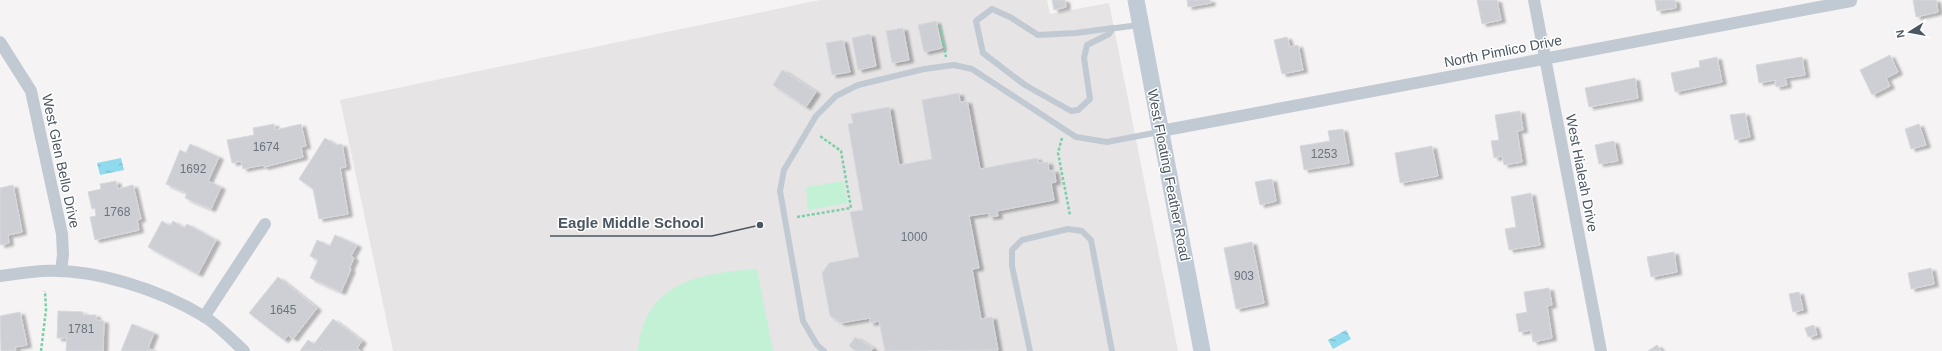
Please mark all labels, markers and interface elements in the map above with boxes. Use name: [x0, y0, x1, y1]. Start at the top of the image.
north arrow: [1890, 12, 1930, 52]
text: N: [1894, 29, 1907, 39]
street label: North Pimlico Drive: [1443, 32, 1564, 70]
street label: West Floating Feather Road: [1144, 88, 1194, 262]
street label: West Glen Bello Drive: [39, 92, 83, 230]
street label: West Hialeah Drive: [1563, 113, 1601, 233]
house number: 1674: [253, 140, 280, 154]
house number: 1253: [1311, 147, 1338, 161]
house number: 1692: [180, 162, 207, 176]
house number: 1768: [104, 205, 131, 219]
callout: Eagle Middle School: [550, 209, 712, 236]
text: Eagle Middle School: [558, 214, 704, 231]
house number: 1000: [901, 230, 928, 244]
house number: 903: [1234, 269, 1254, 283]
house number: 1645: [270, 303, 297, 317]
house number: 1781: [68, 322, 95, 336]

